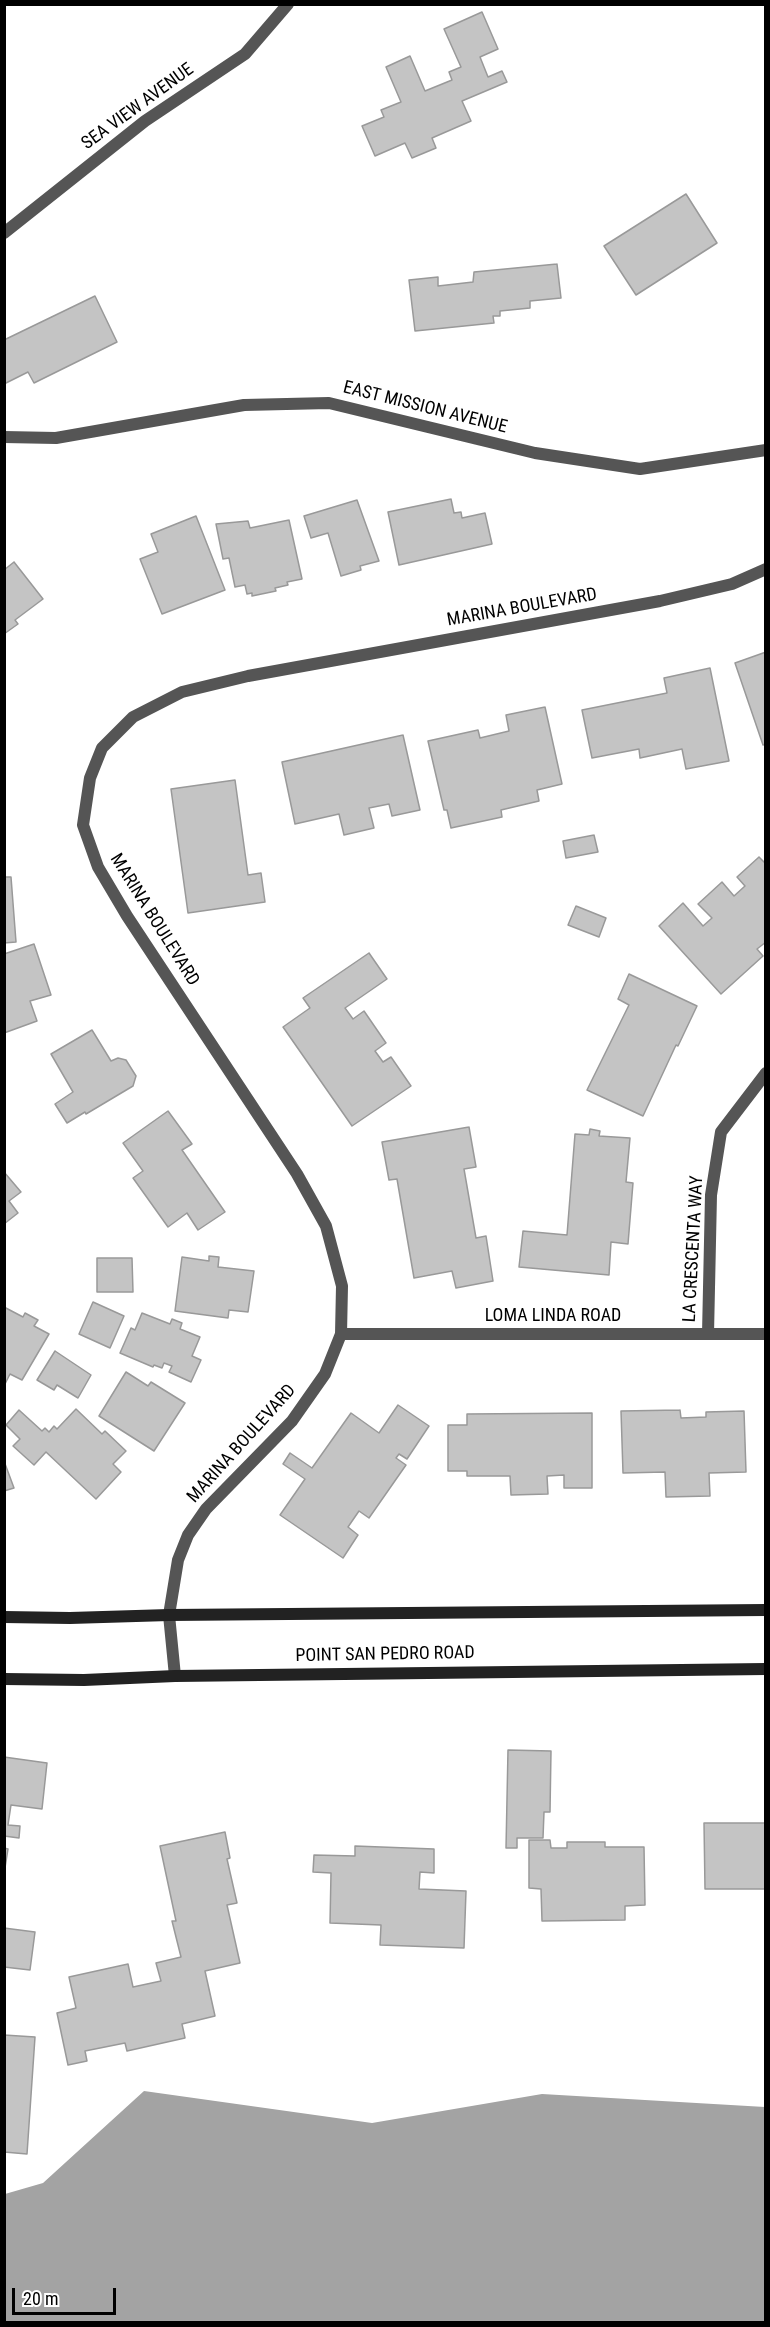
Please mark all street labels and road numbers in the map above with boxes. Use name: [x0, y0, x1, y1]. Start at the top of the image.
street label: SEA VIEW AVENUE: [78, 59, 198, 155]
street label: EAST MISSION AVENUE: [341, 377, 509, 439]
street label: MARINA BOULEVARD: [445, 584, 599, 632]
street label: MARINA BOULEVARD: [105, 850, 203, 990]
street label: LA CRESCENTA WAY: [679, 1175, 709, 1323]
street label: LOMA LINDA ROAD: [485, 1305, 621, 1327]
street label: MARINA BOULEVARD: [183, 1380, 301, 1508]
street label: POINT SAN PEDRO ROAD: [295, 1643, 475, 1667]

